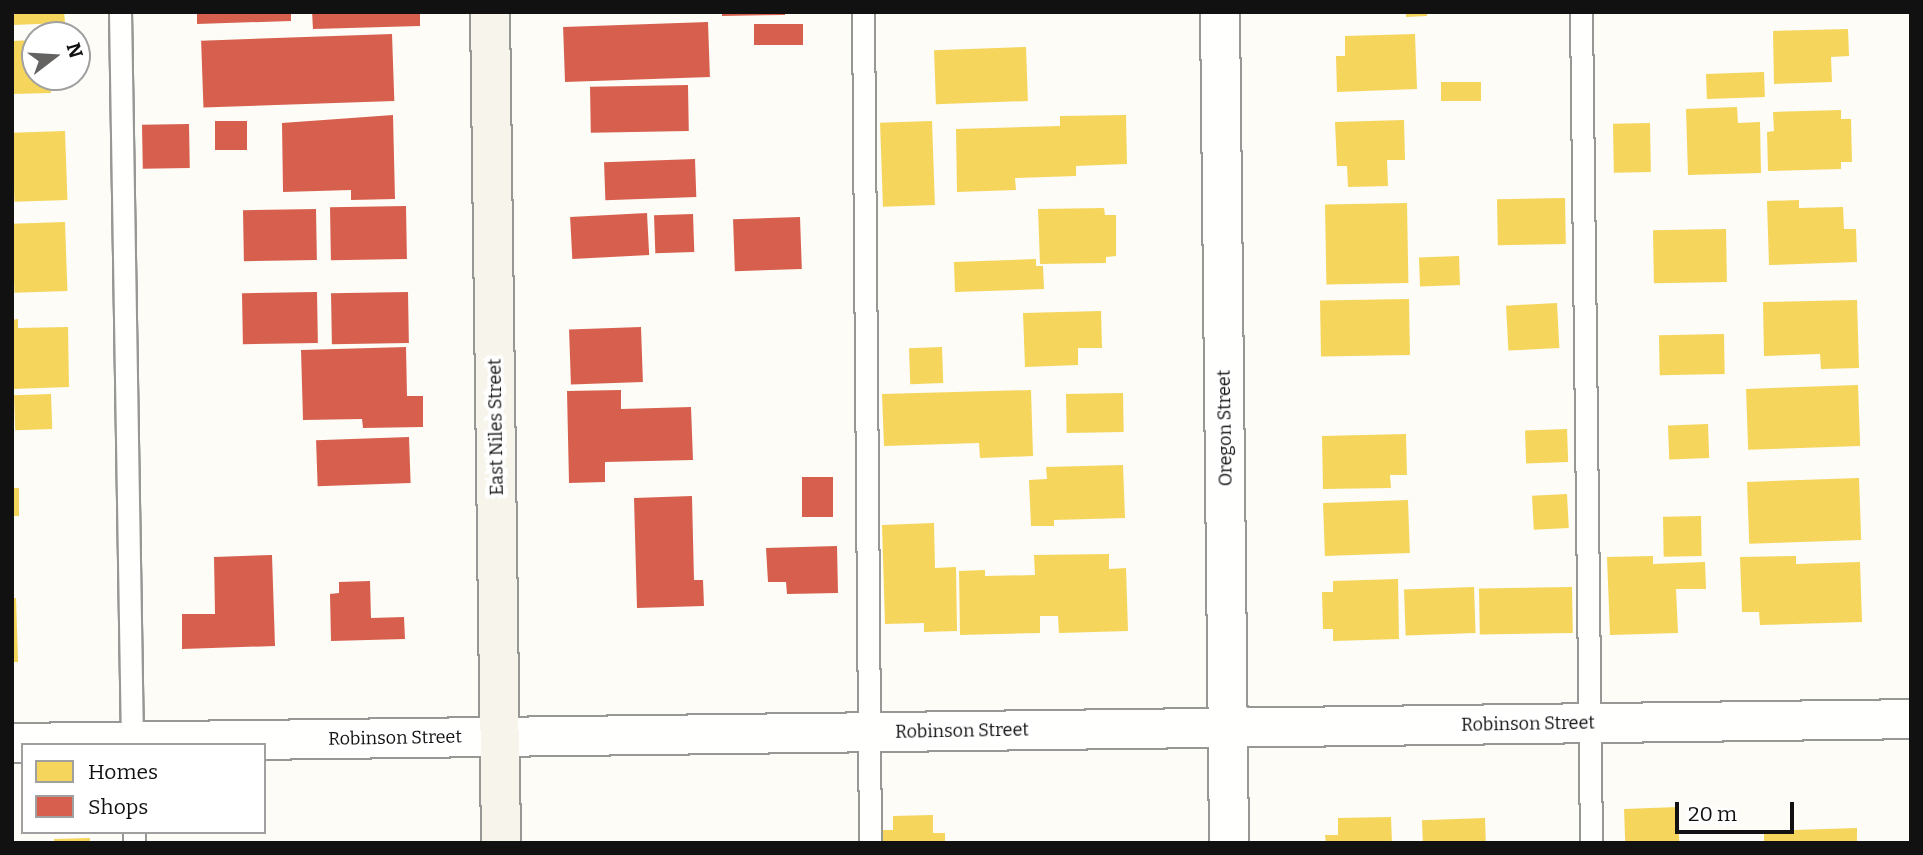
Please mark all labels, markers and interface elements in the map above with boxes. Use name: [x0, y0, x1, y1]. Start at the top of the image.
north arrow: [21, 21, 91, 91]
text: N: [62, 40, 88, 61]
street label: East Niles Street: [484, 358, 508, 496]
street label: Oregon Street: [1213, 370, 1237, 486]
street label: Robinson Street: [1461, 712, 1595, 736]
street label: Robinson Street: [895, 719, 1029, 743]
street label: Robinson Street: [328, 726, 462, 750]
legend: [21, 743, 266, 834]
text: Homes: [88, 759, 158, 785]
scale bar: [1678, 788, 1797, 832]
text: Shops: [88, 794, 148, 820]
text: 20 m: [1688, 801, 1737, 827]

